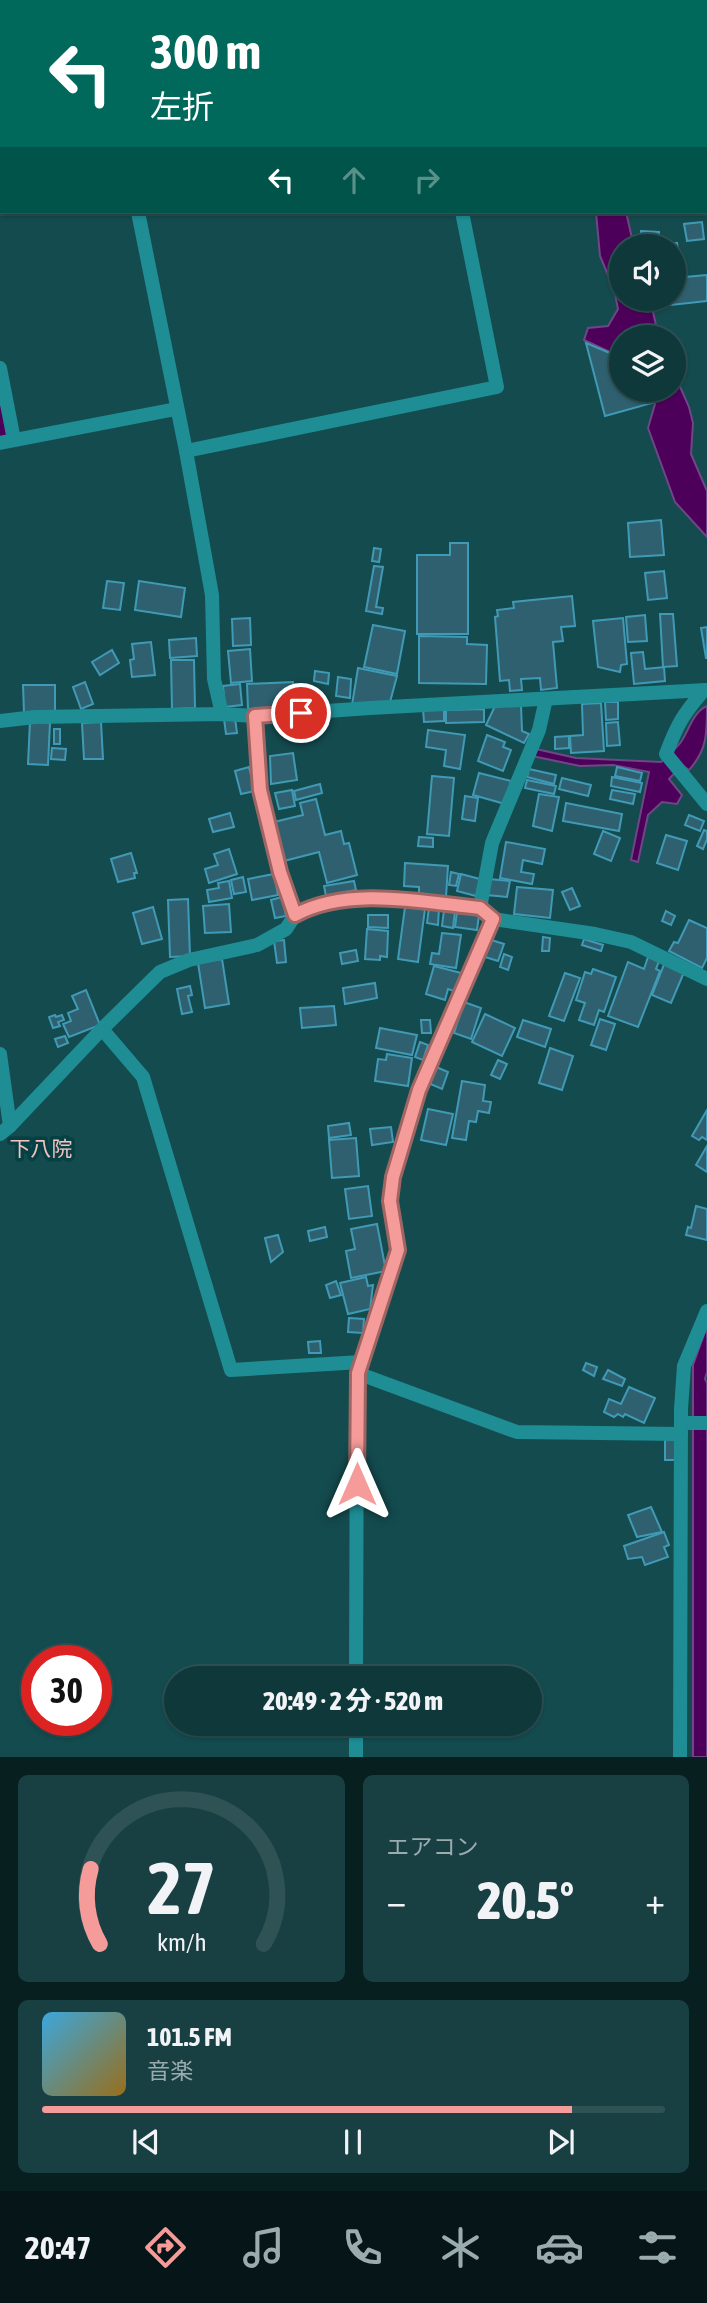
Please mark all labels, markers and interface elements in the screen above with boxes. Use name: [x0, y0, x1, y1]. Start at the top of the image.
text: 300 m: [150, 23, 261, 79]
icon: left: [35, 28, 126, 119]
text: 左折: [150, 88, 214, 125]
icon: left: [262, 161, 300, 199]
icon: ahead: [335, 161, 373, 199]
icon: right: [408, 161, 446, 199]
map controls: [609, 234, 686, 402]
button: sound: [609, 234, 686, 311]
button: layers: [609, 325, 686, 402]
pin: [271, 683, 331, 743]
icon: arrive: [282, 694, 320, 732]
district label: 下八院: [10, 1136, 73, 1160]
position arrow: [320, 1447, 394, 1521]
speed limit sign: 30: [21, 1645, 112, 1736]
text: 20:49 · 2 分 · 520 m: [263, 1686, 443, 1716]
text: エアコン: [387, 1834, 479, 1860]
text: 27: [147, 1847, 215, 1930]
text: 20.5°: [477, 1870, 574, 1930]
text: −: [387, 1879, 406, 1922]
text: +: [645, 1879, 665, 1922]
text: km/h: [156, 1928, 206, 1956]
text: 101.5 FM: [147, 2022, 232, 2052]
text: 音楽: [147, 2058, 193, 2084]
icon: previous: [127, 2123, 165, 2161]
icon: pause: [334, 2123, 372, 2161]
icon: next: [542, 2123, 580, 2161]
icon: directions: [141, 2223, 190, 2272]
icon: music: [239, 2223, 288, 2272]
icon: phone: [338, 2223, 387, 2272]
icon: climate: [436, 2223, 485, 2272]
icon: car: [535, 2223, 584, 2272]
icon: filters: [633, 2223, 682, 2272]
text: 20:47: [25, 2229, 91, 2266]

